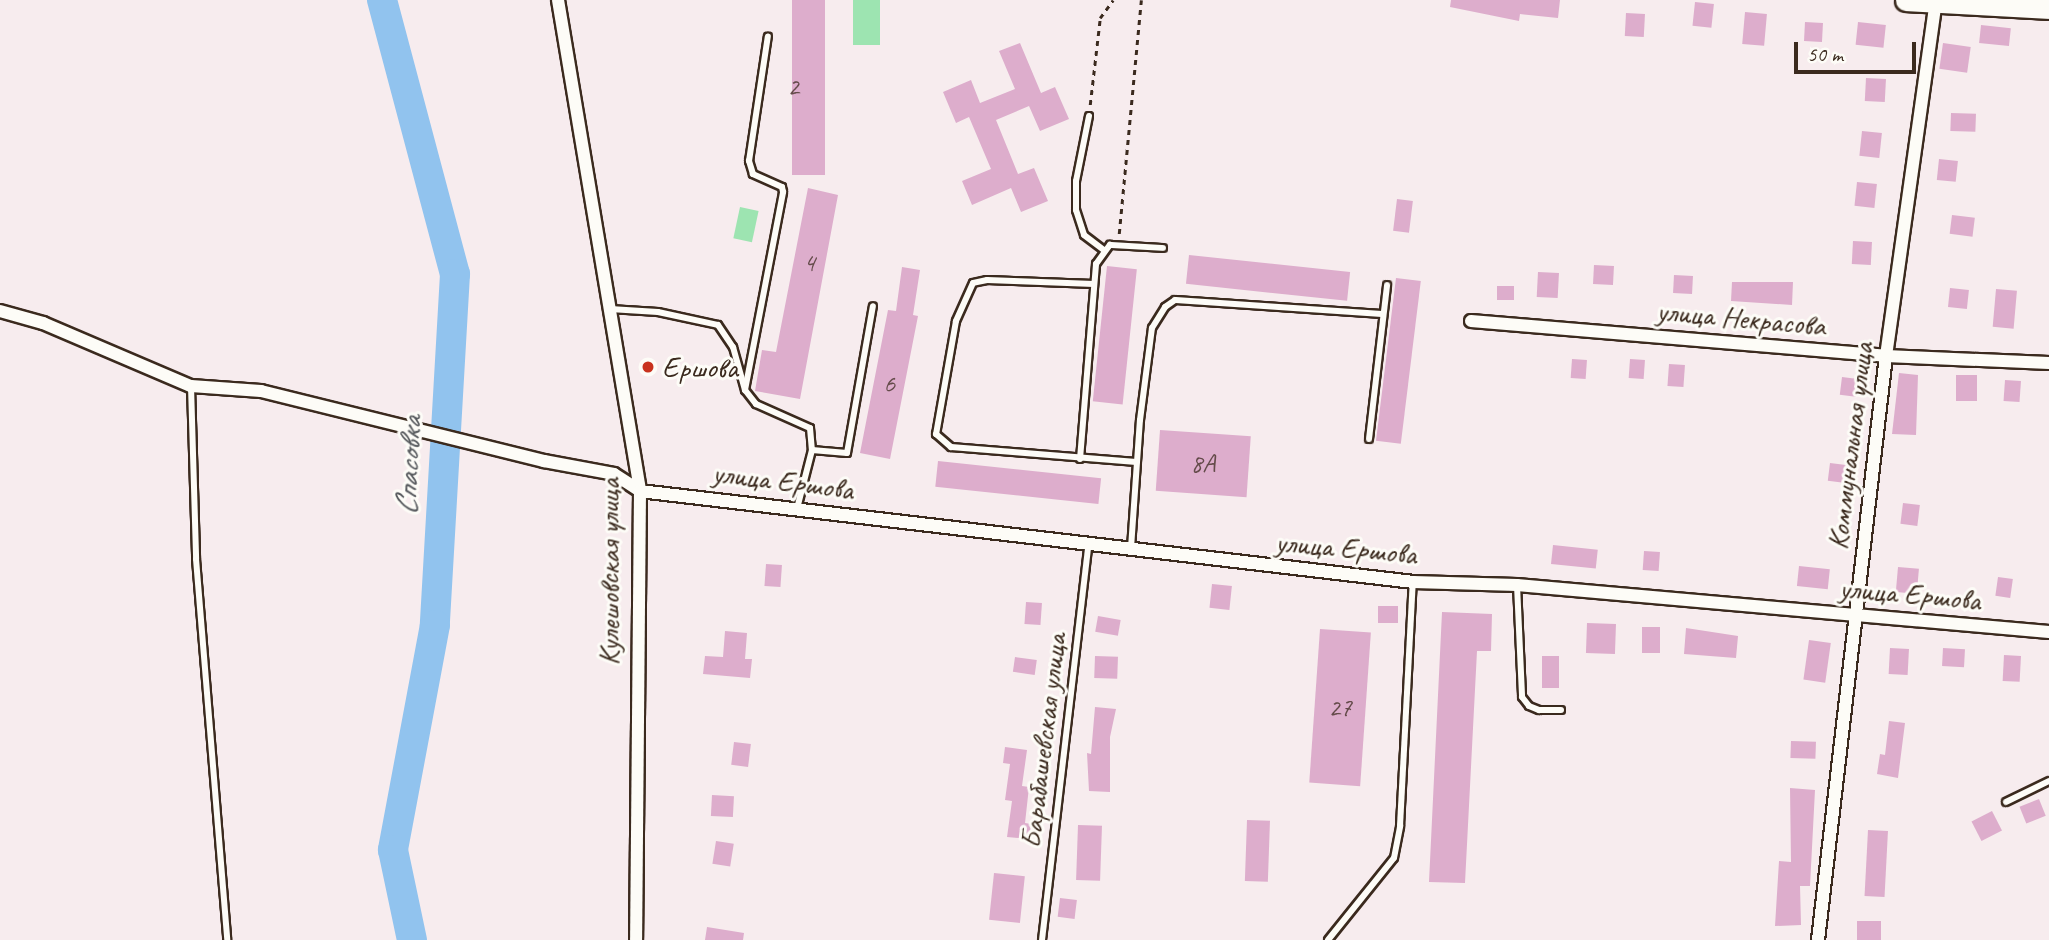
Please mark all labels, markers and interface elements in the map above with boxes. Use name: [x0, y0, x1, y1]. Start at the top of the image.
scale bar: [1797, 28, 1920, 72]
text: 50 m: [1807, 41, 1843, 67]
house number: 2: [787, 71, 799, 103]
house number: 4: [803, 247, 815, 279]
street label: улица Некрасова: [1655, 293, 1827, 343]
street label: Коммунальная улица: [1819, 339, 1881, 553]
place label: Ершова: [662, 349, 738, 385]
marker: Ершова: [640, 359, 656, 375]
house number: 6: [883, 368, 895, 400]
water label: Спасовка: [387, 416, 431, 516]
house number: 8А: [1191, 448, 1215, 480]
street label: улица Ершова: [711, 455, 855, 507]
street label: Кулешовская улица: [591, 477, 627, 667]
street label: улица Ершова: [1274, 524, 1418, 572]
street label: улица Ершова: [1838, 570, 1982, 618]
street label: Барабашевская улица: [1012, 632, 1074, 850]
house number: 27: [1328, 692, 1352, 724]

